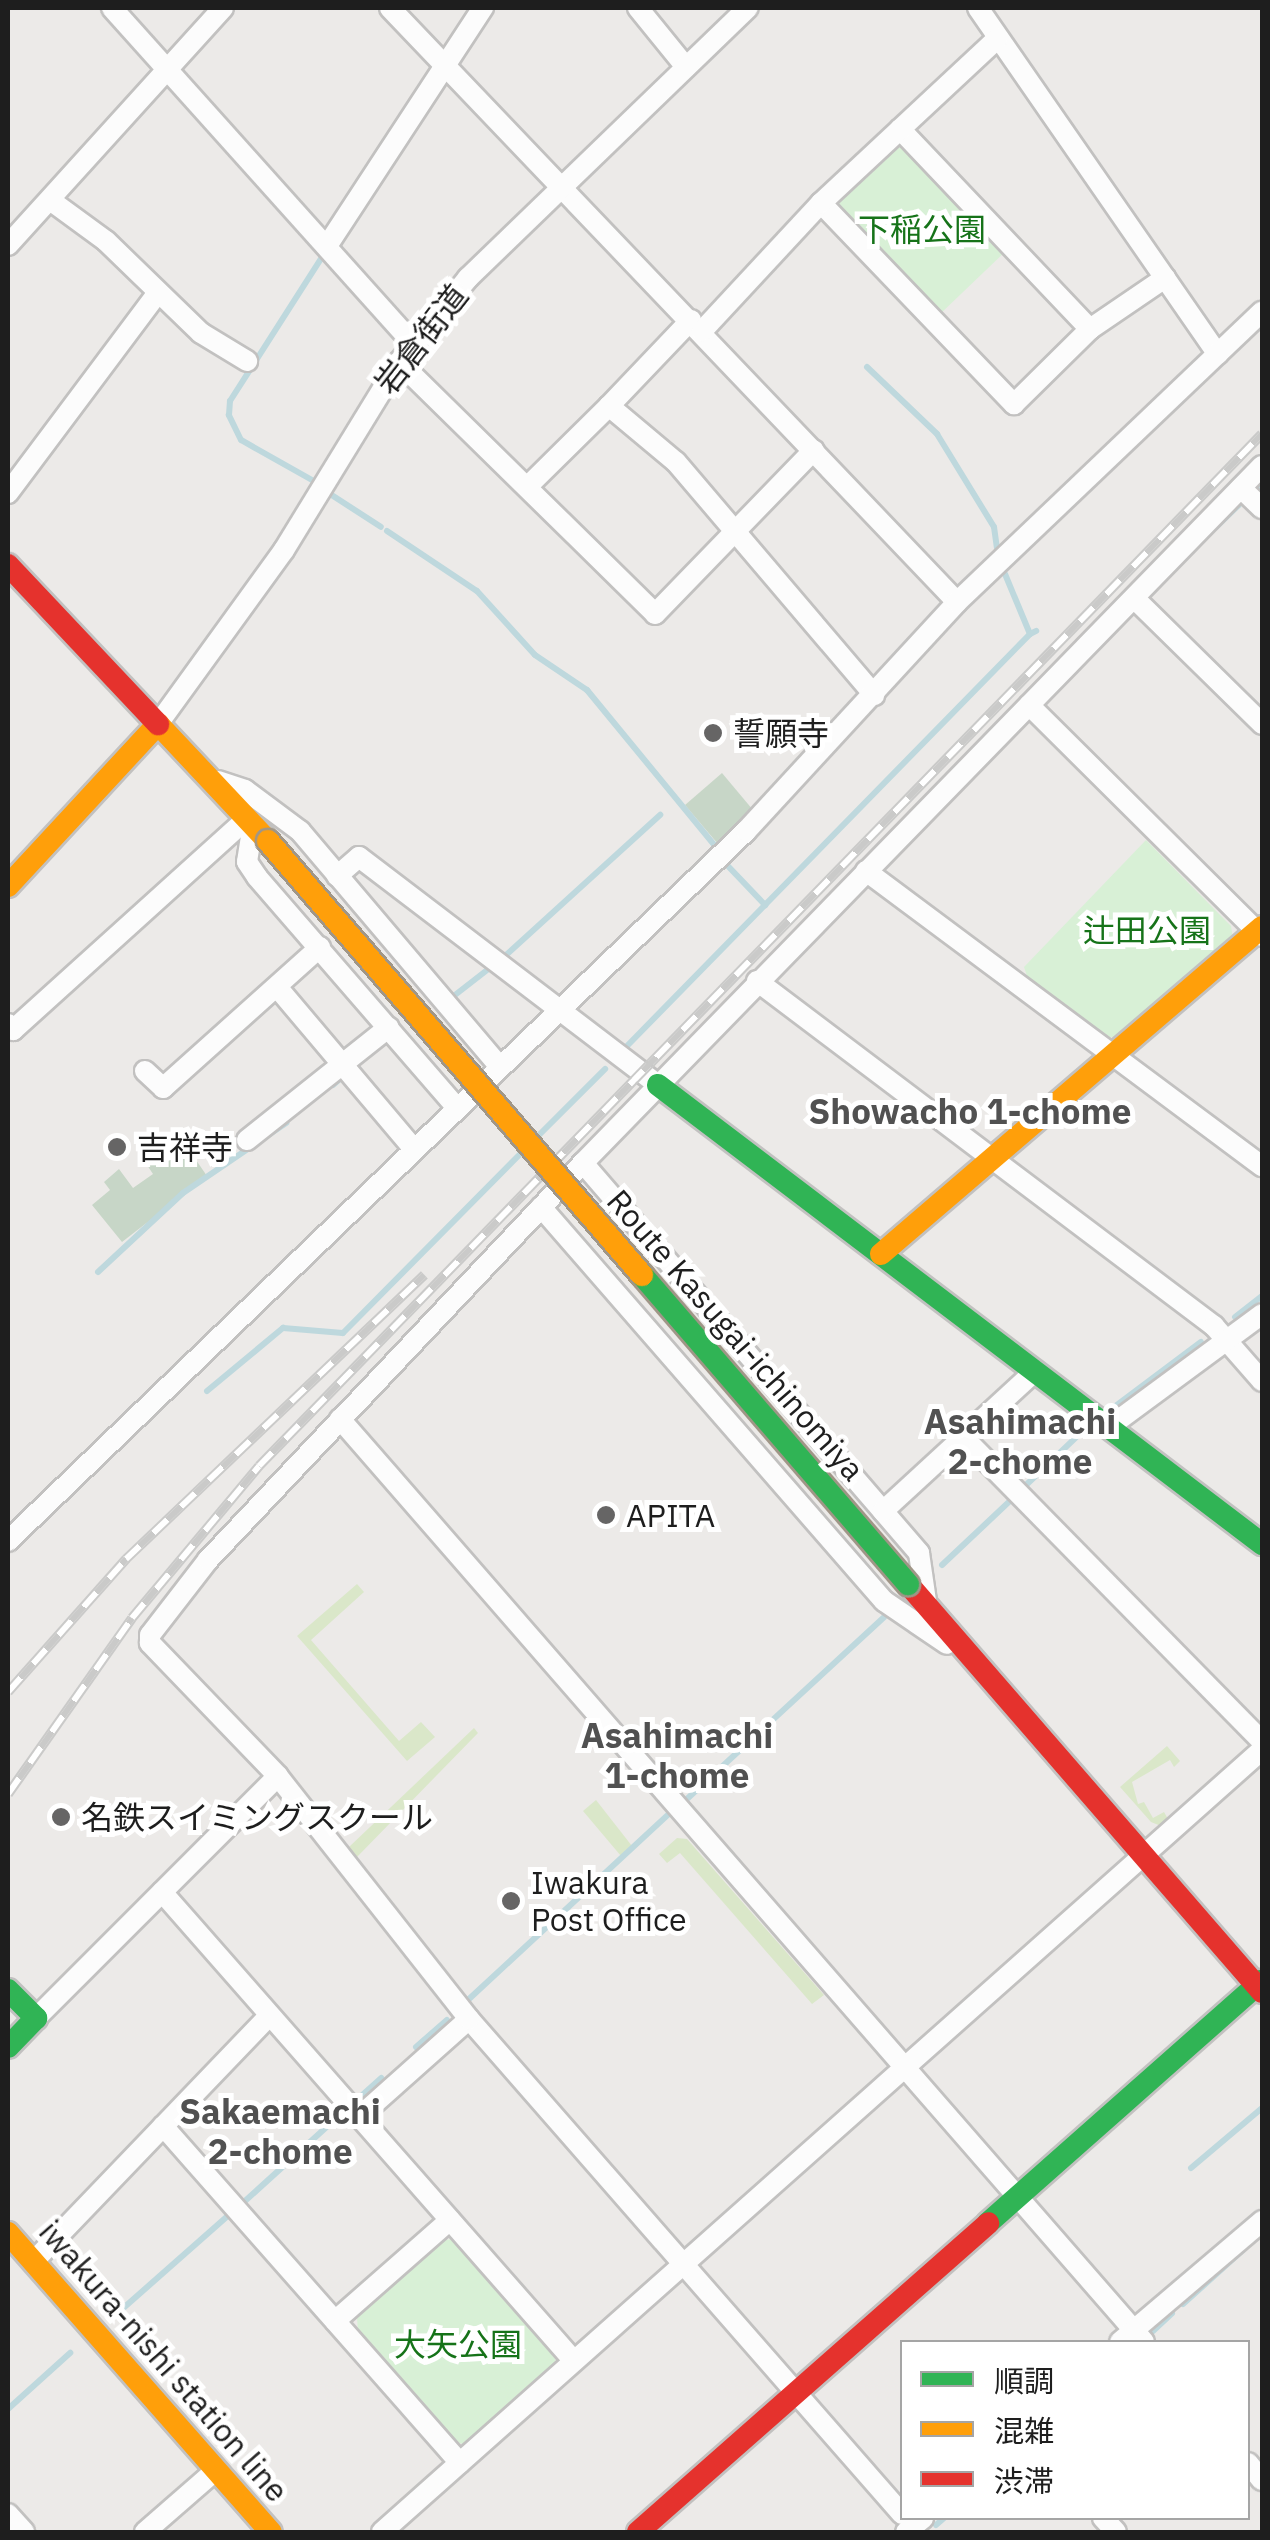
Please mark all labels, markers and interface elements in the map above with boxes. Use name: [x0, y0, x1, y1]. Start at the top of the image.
park label: 下稲公園: [858, 210, 986, 248]
street label: 岩倉街道: [366, 277, 476, 401]
place label: 誓願寺: [733, 714, 829, 752]
marker: 誓願寺: [702, 722, 724, 744]
park label: 辻田公園: [1083, 911, 1211, 949]
district label: Showacho 1-chome: [808, 1090, 1132, 1132]
place label: 吉祥寺: [137, 1128, 233, 1166]
marker: 吉祥寺: [106, 1136, 128, 1158]
street label: Route Kasugai-ichinomiya: [599, 1182, 873, 1488]
district label: Asahimachi 2-chome: [924, 1400, 1116, 1482]
place label: APITA: [626, 1496, 715, 1534]
marker: APITA: [595, 1504, 617, 1526]
district label: Asahimachi 1-chome: [581, 1714, 773, 1796]
place label: 名鉄スイミングスクール: [81, 1798, 433, 1836]
marker: 名鉄スイミングスクール: [50, 1806, 72, 1828]
place label: Iwakura Post Office: [531, 1864, 686, 1939]
marker: Iwakura Post Office: [500, 1890, 522, 1912]
district label: Sakaemachi 2-chome: [179, 2090, 381, 2172]
street label: iwakura-nishi station line: [31, 2213, 297, 2509]
park label: 大矢公園: [394, 2325, 522, 2363]
legend: [900, 2340, 1250, 2520]
text: 順調: [994, 2361, 1054, 2400]
text: 混雑: [994, 2411, 1054, 2450]
text: 渋滞: [994, 2461, 1054, 2500]

